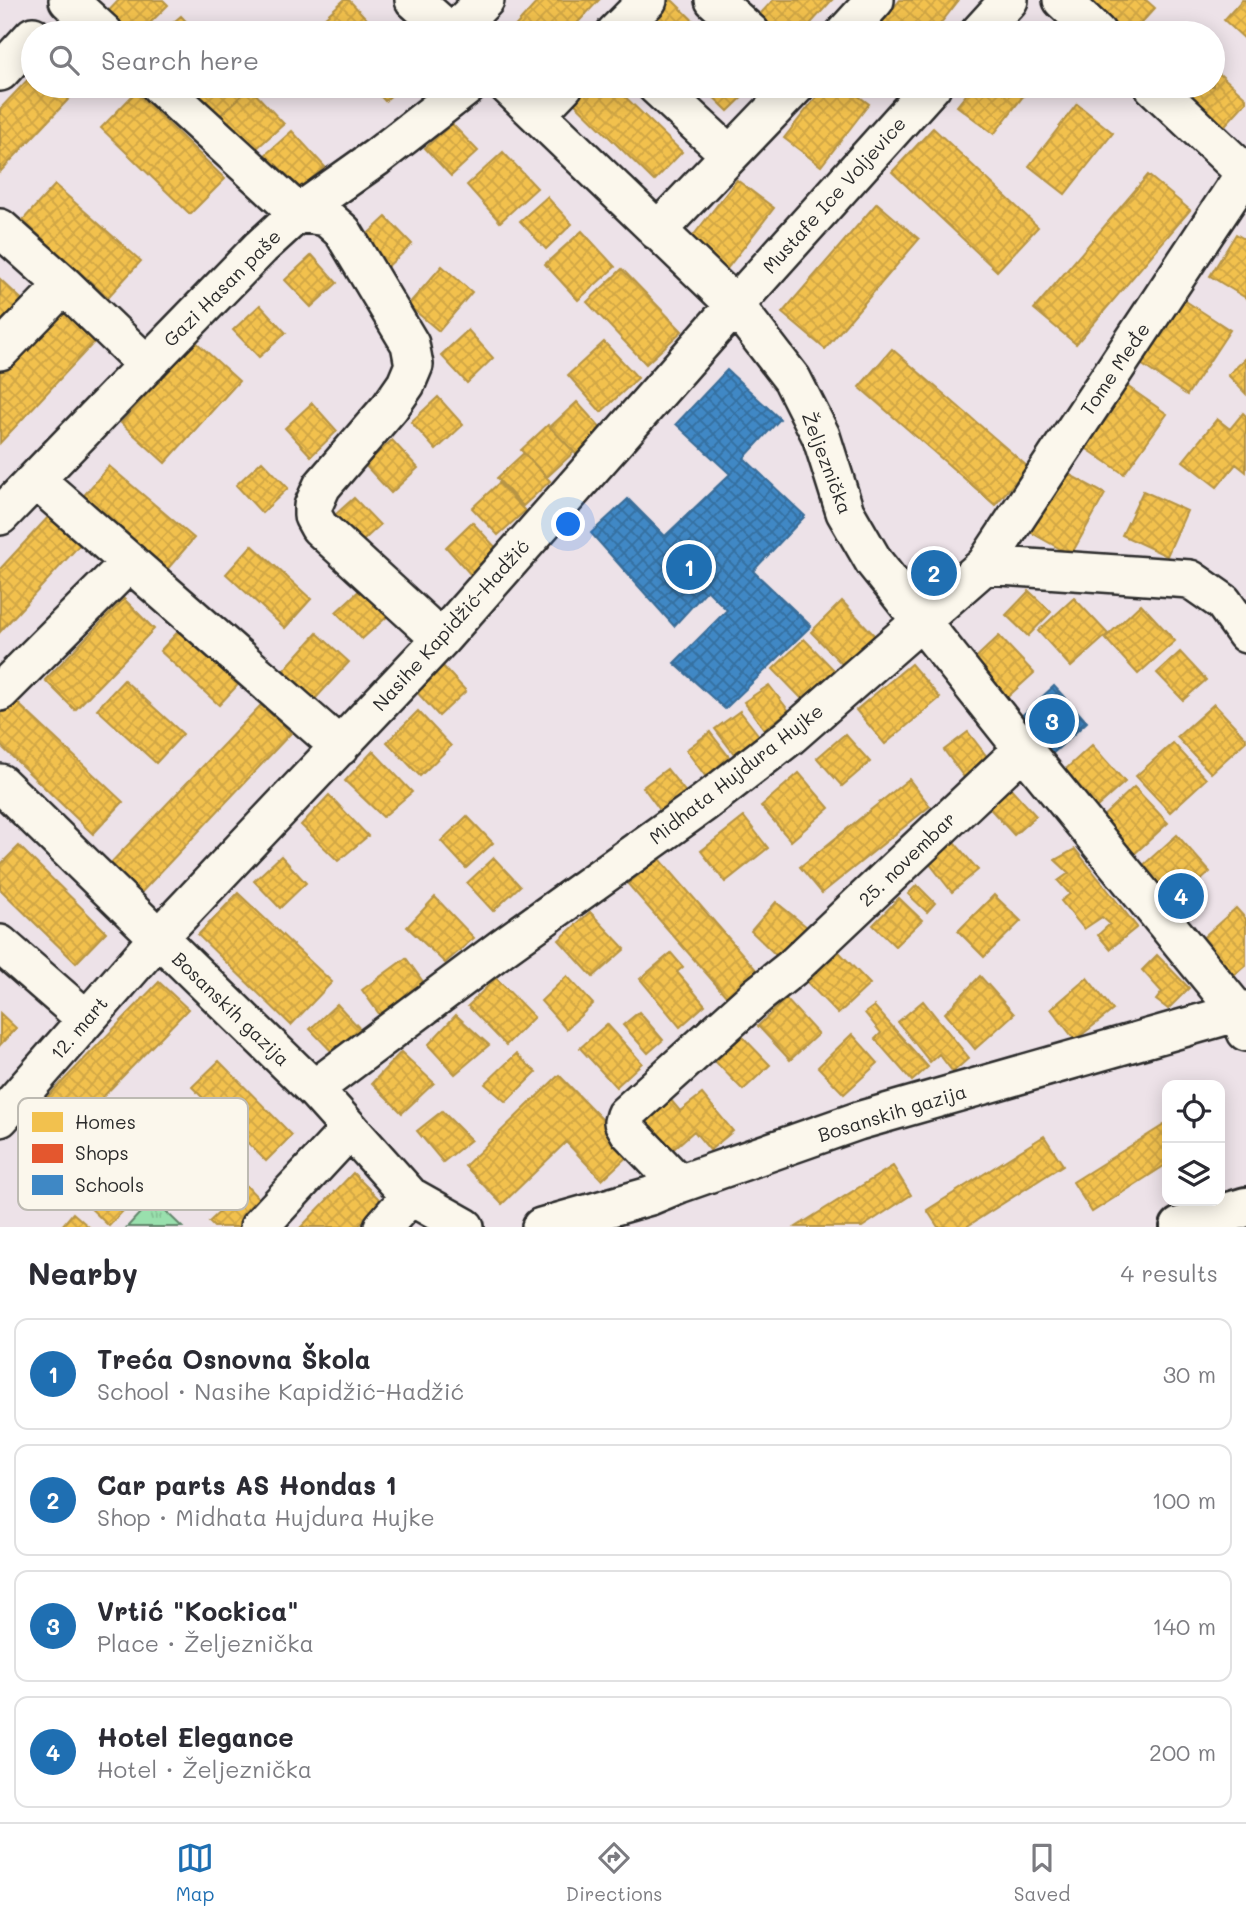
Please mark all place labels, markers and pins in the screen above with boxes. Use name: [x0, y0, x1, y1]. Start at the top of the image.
pin: 1: [666, 541, 712, 593]
pin: 2: [911, 547, 957, 599]
pin: 3: [1029, 695, 1075, 747]
pin: 4: [1158, 870, 1204, 922]

